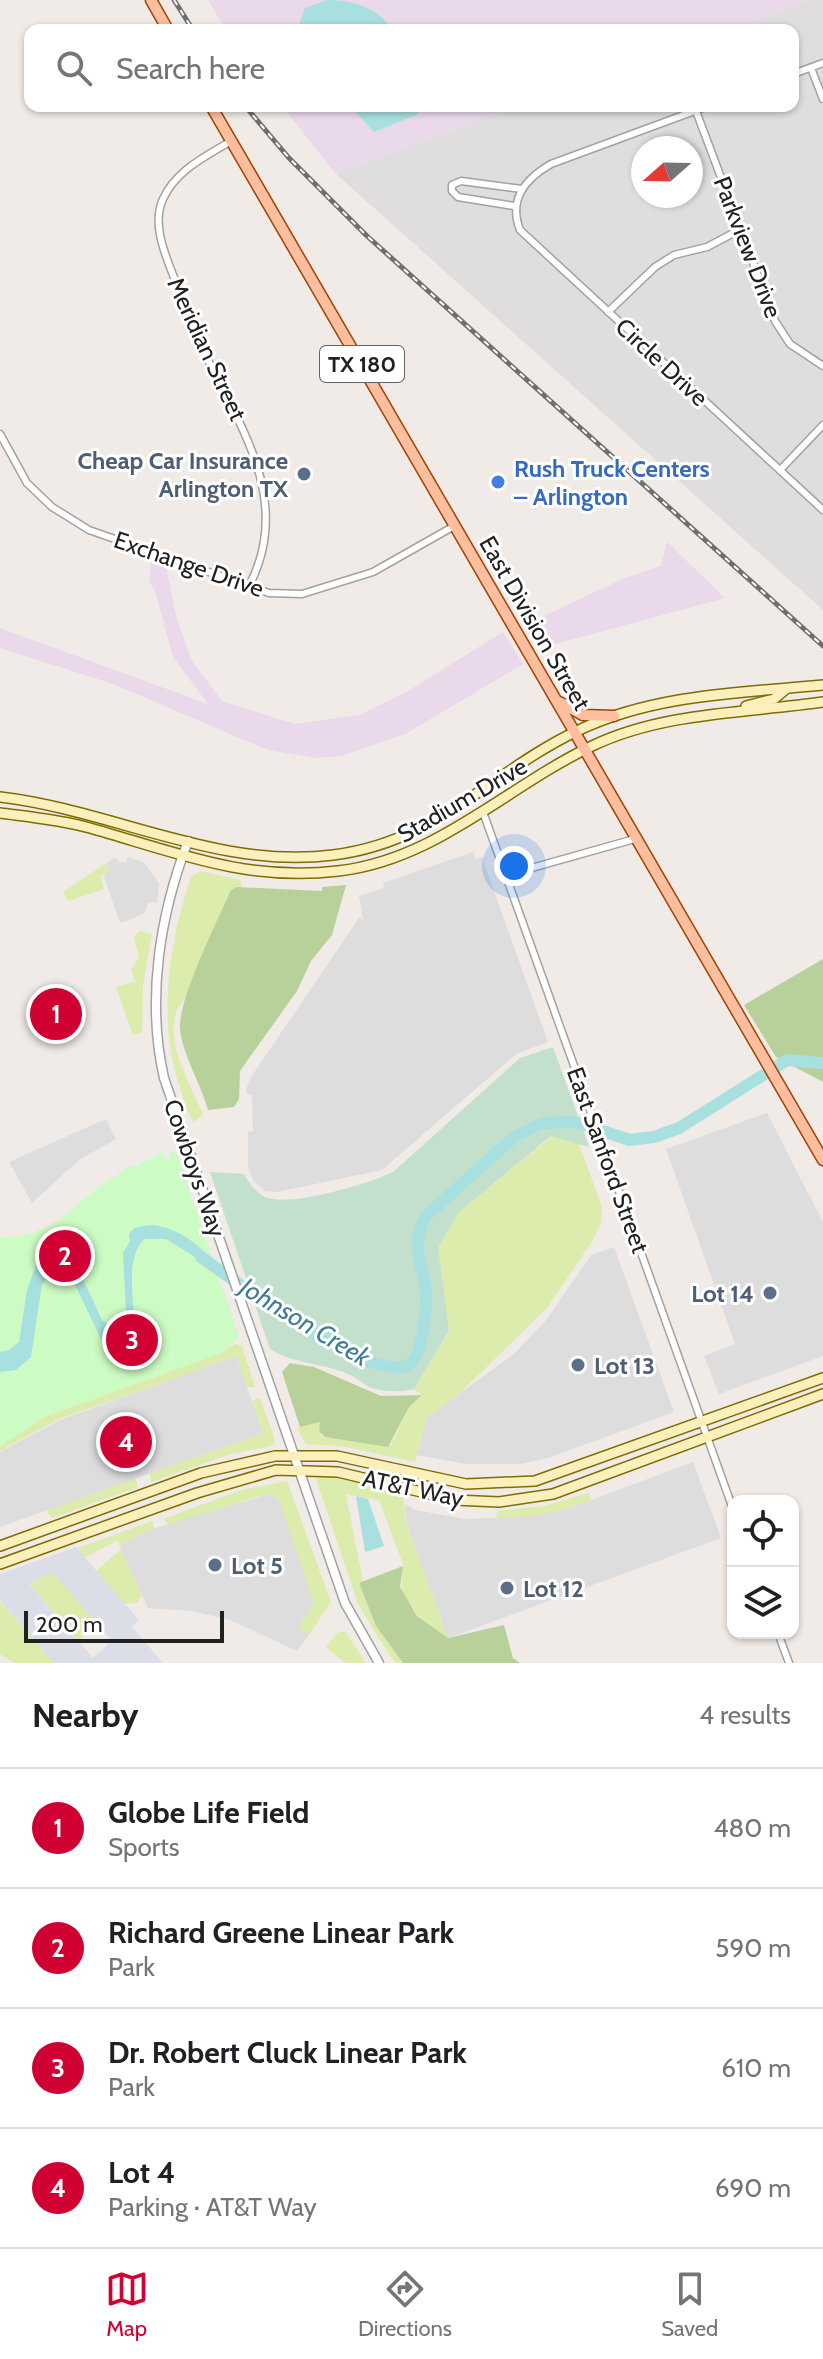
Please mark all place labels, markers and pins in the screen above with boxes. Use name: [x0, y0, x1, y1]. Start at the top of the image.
place label: Cheap Car Insurance Arlington TX: [77, 446, 289, 503]
place label: Rush Truck Centers – Arlington: [514, 454, 710, 511]
marker: Cheap Car Insurance Arlington TX: [295, 465, 313, 483]
marker: Rush Truck Centers – Arlington: [489, 473, 507, 491]
pin: 1: [30, 984, 82, 1044]
pin: 2: [39, 1226, 91, 1286]
place label: Lot 14: [691, 1279, 754, 1308]
marker: Lot 14: [761, 1284, 779, 1302]
pin: 3: [106, 1310, 158, 1370]
place label: Lot 13: [594, 1351, 655, 1380]
marker: Lot 13: [569, 1356, 587, 1374]
pin: 4: [100, 1412, 152, 1472]
place label: Lot 5: [231, 1551, 283, 1580]
marker: Lot 5: [206, 1556, 224, 1574]
place label: Lot 12: [523, 1574, 584, 1603]
marker: Lot 12: [498, 1579, 516, 1597]

